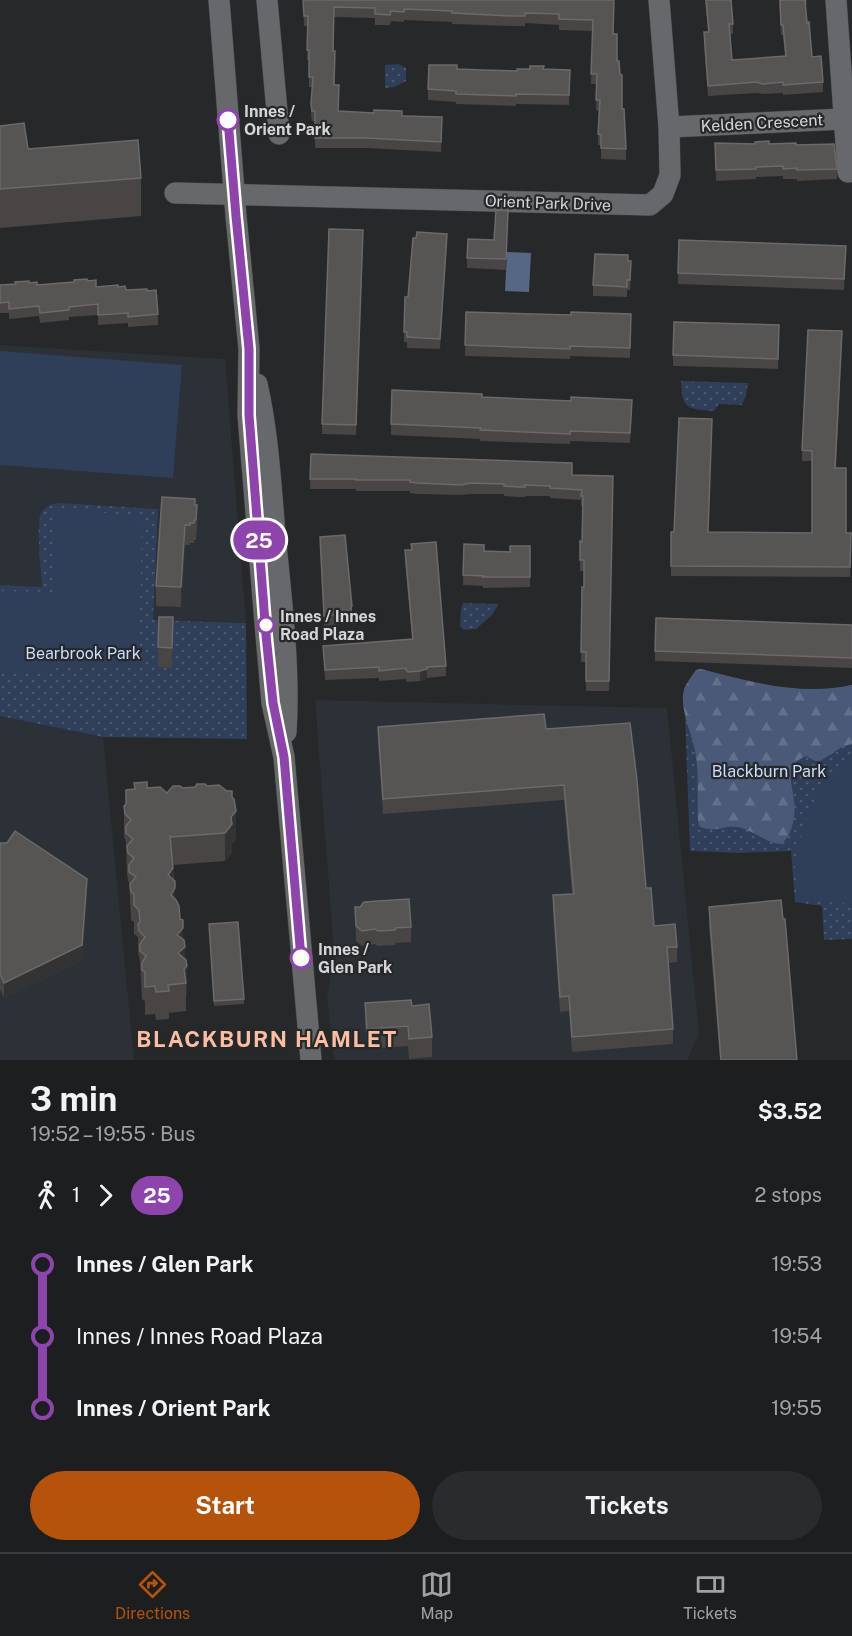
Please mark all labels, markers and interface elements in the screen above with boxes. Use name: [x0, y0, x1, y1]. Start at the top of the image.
place label: Innes / Orient Park: [244, 102, 331, 139]
marker: Innes / Orient Park: [217, 109, 239, 131]
street label: Kelden Crescent: [700, 110, 824, 136]
street label: Orient Park Drive: [485, 191, 611, 215]
line badge: 25: [232, 520, 286, 560]
text: 25: [245, 528, 273, 553]
place label: Innes / Innes Road Plaza: [280, 607, 376, 644]
marker: Innes / Innes Road Plaza: [257, 616, 275, 634]
park label: Bearbrook Park: [25, 644, 141, 663]
park label: Blackburn Park: [712, 762, 826, 781]
place label: Innes / Glen Park: [318, 940, 392, 977]
marker: Innes / Glen Park: [290, 947, 312, 969]
district label: BLACKBURN HAMLET: [136, 1026, 398, 1052]
text: 3 min: [30, 1080, 117, 1118]
text: $3.52: [758, 1098, 822, 1124]
text: 19:52 – 19:55 · Bus: [30, 1122, 195, 1146]
icon: walk: [30, 1179, 63, 1212]
icon: forward: [89, 1179, 122, 1212]
text: 1: [72, 1183, 80, 1207]
text: 25: [143, 1183, 171, 1208]
text: 2 stops: [755, 1183, 822, 1207]
text: Innes / Glen Park: [76, 1251, 254, 1277]
text: 19:53: [771, 1252, 822, 1276]
text: Innes / Innes Road Plaza: [76, 1323, 323, 1349]
text: 19:54: [771, 1324, 822, 1348]
text: Innes / Orient Park: [76, 1395, 270, 1421]
text: 19:55: [771, 1396, 822, 1420]
button: Start: [30, 1471, 420, 1540]
button: Tickets: [432, 1471, 822, 1540]
tab: Directions: [115, 1568, 190, 1623]
tab: Map: [420, 1568, 453, 1623]
tab: Tickets: [683, 1568, 737, 1623]

